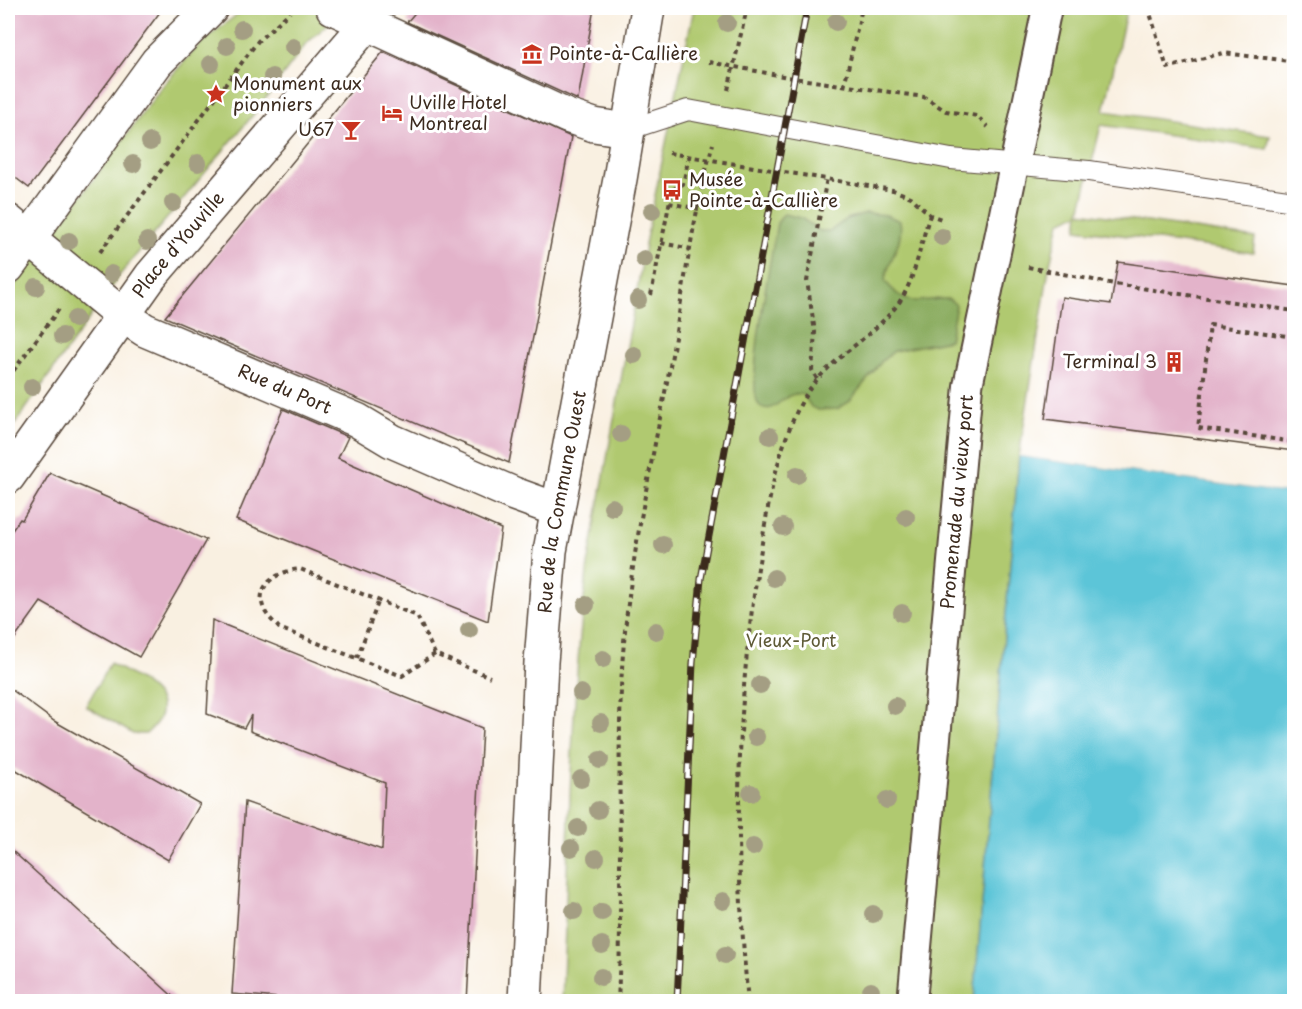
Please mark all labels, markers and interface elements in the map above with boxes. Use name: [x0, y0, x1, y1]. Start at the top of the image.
place label: Pointe-à-Callière: [549, 39, 698, 66]
museum icon: Pointe-à-Callière: [520, 42, 544, 66]
place label: Monument aux pionniers: [233, 69, 362, 117]
place icon: Monument aux pionniers: [204, 82, 228, 106]
place label: Uville Hotel Montreal: [409, 88, 507, 136]
hotel icon: Uville Hotel Montreal: [380, 101, 404, 125]
place label: U67: [298, 115, 334, 142]
bar icon: U67: [339, 118, 363, 142]
place label: Musée Pointe-à-Callière: [689, 165, 838, 213]
bus stop icon: Musée Pointe-à-Callière: [660, 178, 684, 202]
street label: Place d'Youville: [125, 185, 230, 303]
place label: Terminal 3: [1062, 347, 1157, 374]
building icon: Terminal 3: [1162, 350, 1186, 374]
street label: Rue du Port: [234, 356, 336, 420]
street label: Rue de la Commune Ouest: [530, 388, 592, 614]
street label: Promenade du vieux port: [933, 393, 979, 611]
park label: Vieux-Port: [746, 626, 836, 653]

